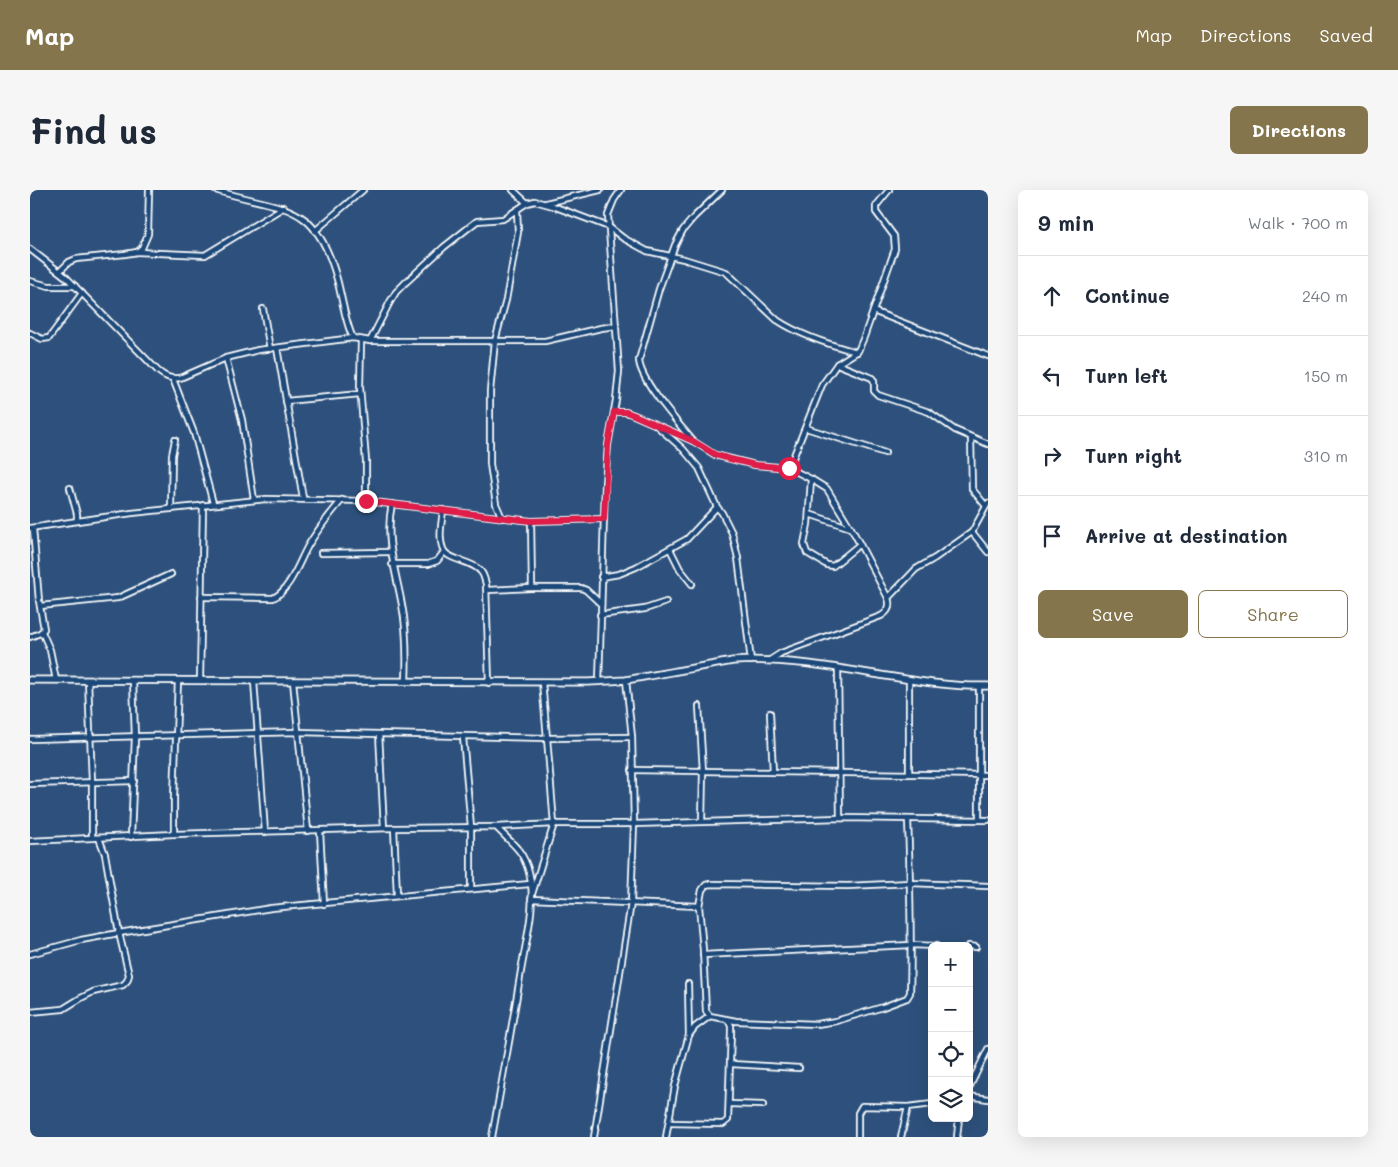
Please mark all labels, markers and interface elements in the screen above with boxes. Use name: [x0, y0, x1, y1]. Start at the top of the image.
text: Map: [25, 20, 74, 51]
text: Map: [1135, 23, 1172, 47]
text: Directions: [1200, 23, 1292, 47]
text: Saved: [1320, 23, 1373, 47]
button: Directions: [1230, 106, 1368, 154]
text: Find us: [30, 107, 157, 153]
text: 9 min: [1038, 209, 1094, 236]
text: Walk · 700 m: [1248, 212, 1348, 233]
icon: ahead: [1038, 282, 1066, 310]
text: Continue: [1085, 283, 1170, 308]
text: 240 m: [1302, 285, 1348, 306]
icon: left: [1038, 362, 1066, 390]
text: Turn left: [1085, 363, 1168, 388]
text: 150 m: [1304, 365, 1348, 386]
icon: right: [1038, 442, 1066, 470]
text: Turn right: [1085, 443, 1182, 468]
text: 310 m: [1304, 445, 1348, 466]
route start: [778, 457, 801, 480]
route end: [355, 490, 378, 513]
icon: arrive: [1038, 522, 1066, 550]
text: Arrive at destination: [1085, 523, 1288, 548]
button: Save: [1038, 590, 1188, 638]
button: Share: [1198, 590, 1348, 638]
map controls: [928, 942, 973, 1122]
button: +: [928, 942, 973, 987]
button: −: [928, 987, 973, 1032]
button: locate: [928, 1032, 973, 1077]
button: layers: [928, 1077, 973, 1122]

